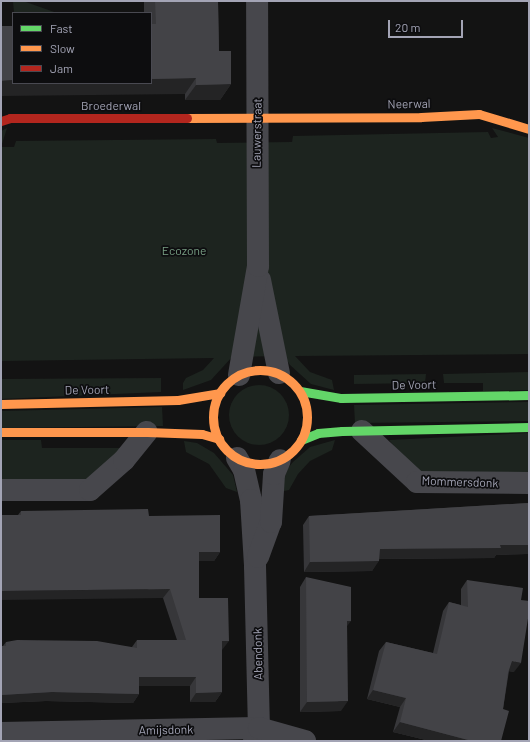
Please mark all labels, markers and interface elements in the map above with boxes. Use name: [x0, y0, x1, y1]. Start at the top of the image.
legend: [12, 12, 152, 84]
scale bar: [390, 12, 465, 38]
text: 20 m: [395, 20, 421, 34]
text: Fast: [50, 21, 73, 35]
text: Slow: [50, 41, 75, 55]
text: Jam: [50, 61, 73, 75]
street label: Neerwal: [387, 96, 431, 112]
street label: Lauwerstraat: [249, 98, 265, 168]
street label: Broederwal: [81, 99, 141, 113]
park label: Ecozone: [162, 244, 206, 258]
street label: De Voort: [392, 377, 436, 393]
street label: De Voort: [65, 382, 109, 398]
street label: Mommersdonk: [421, 473, 499, 491]
street label: Abendonk: [250, 628, 266, 680]
street label: Amijsdonk: [139, 722, 193, 738]

